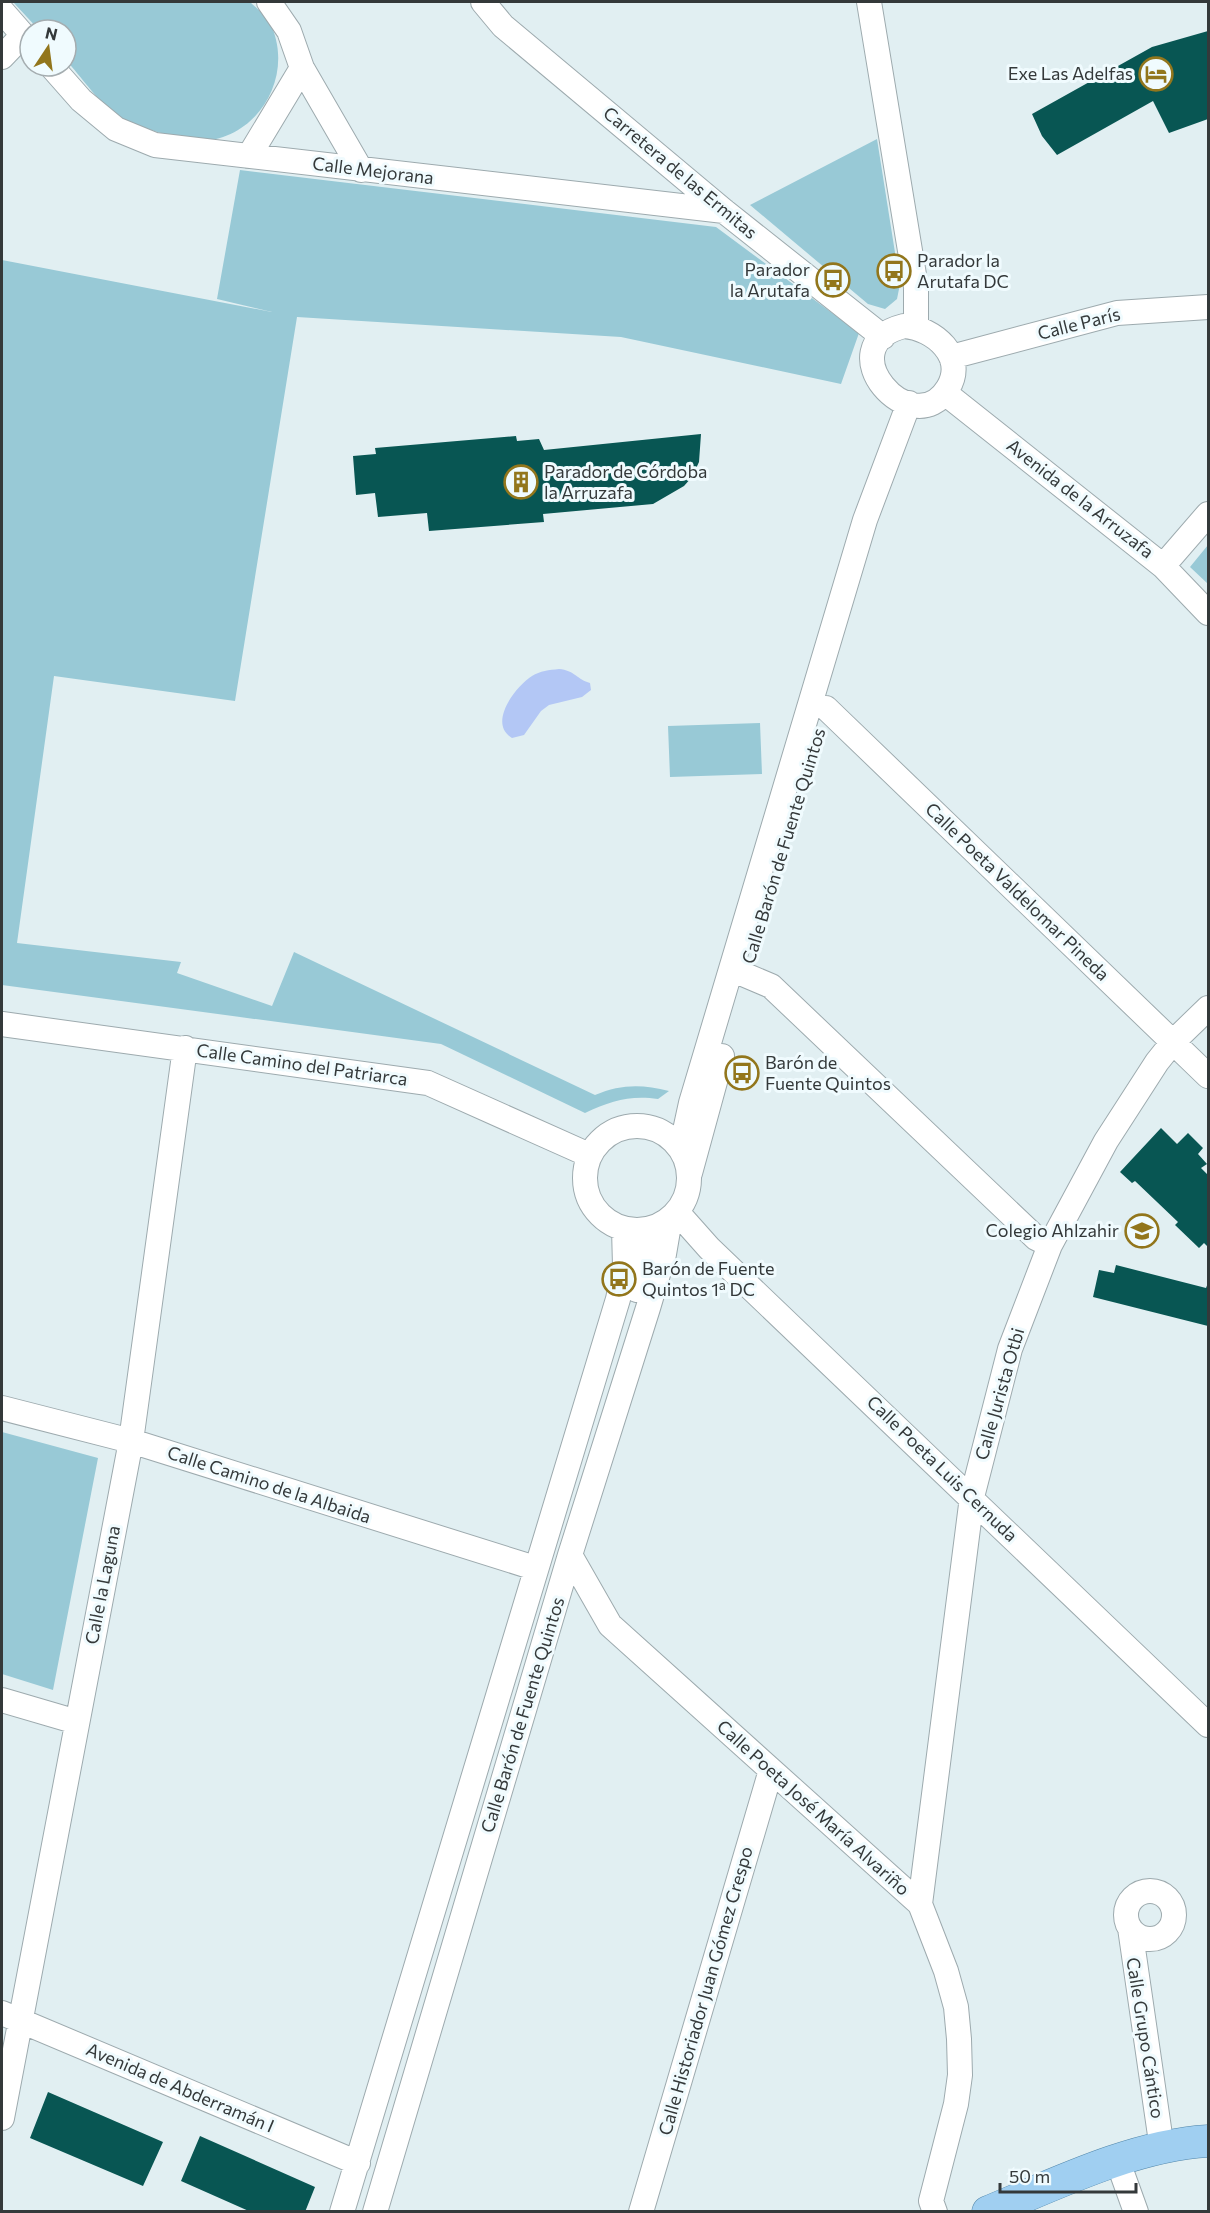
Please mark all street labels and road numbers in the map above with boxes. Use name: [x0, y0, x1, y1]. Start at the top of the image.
street label: Carretera de las Ermitas: [599, 101, 762, 243]
street label: Calle Mejorana: [311, 152, 435, 188]
street label: Calle París: [1035, 302, 1122, 344]
street label: Avenida de la Arruzafa: [1003, 434, 1159, 562]
street label: Calle Barón de Fuente Quintos: [737, 725, 829, 966]
street label: Calle Poeta Valdelomar Pineda: [921, 798, 1114, 985]
street label: Calle Camino del Patriarca: [195, 1038, 409, 1090]
street label: Calle Jurista Otbi: [970, 1325, 1028, 1462]
street label: Calle Poeta Luis Cernuda: [863, 1391, 1023, 1546]
street label: Calle Camino de la Albaida: [165, 1441, 374, 1527]
street label: Calle la Laguna: [80, 1524, 124, 1646]
street label: Calle Barón de Fuente Quintos: [476, 1594, 568, 1835]
street label: Calle Poeta José María Alvariño: [713, 1715, 915, 1900]
street label: Calle Historiador Juan Gómez Crespo: [653, 1844, 757, 2138]
street label: Calle Grupo Cántico: [1122, 1956, 1170, 2120]
street label: Avenida de Abderramán I: [83, 2037, 278, 2137]

